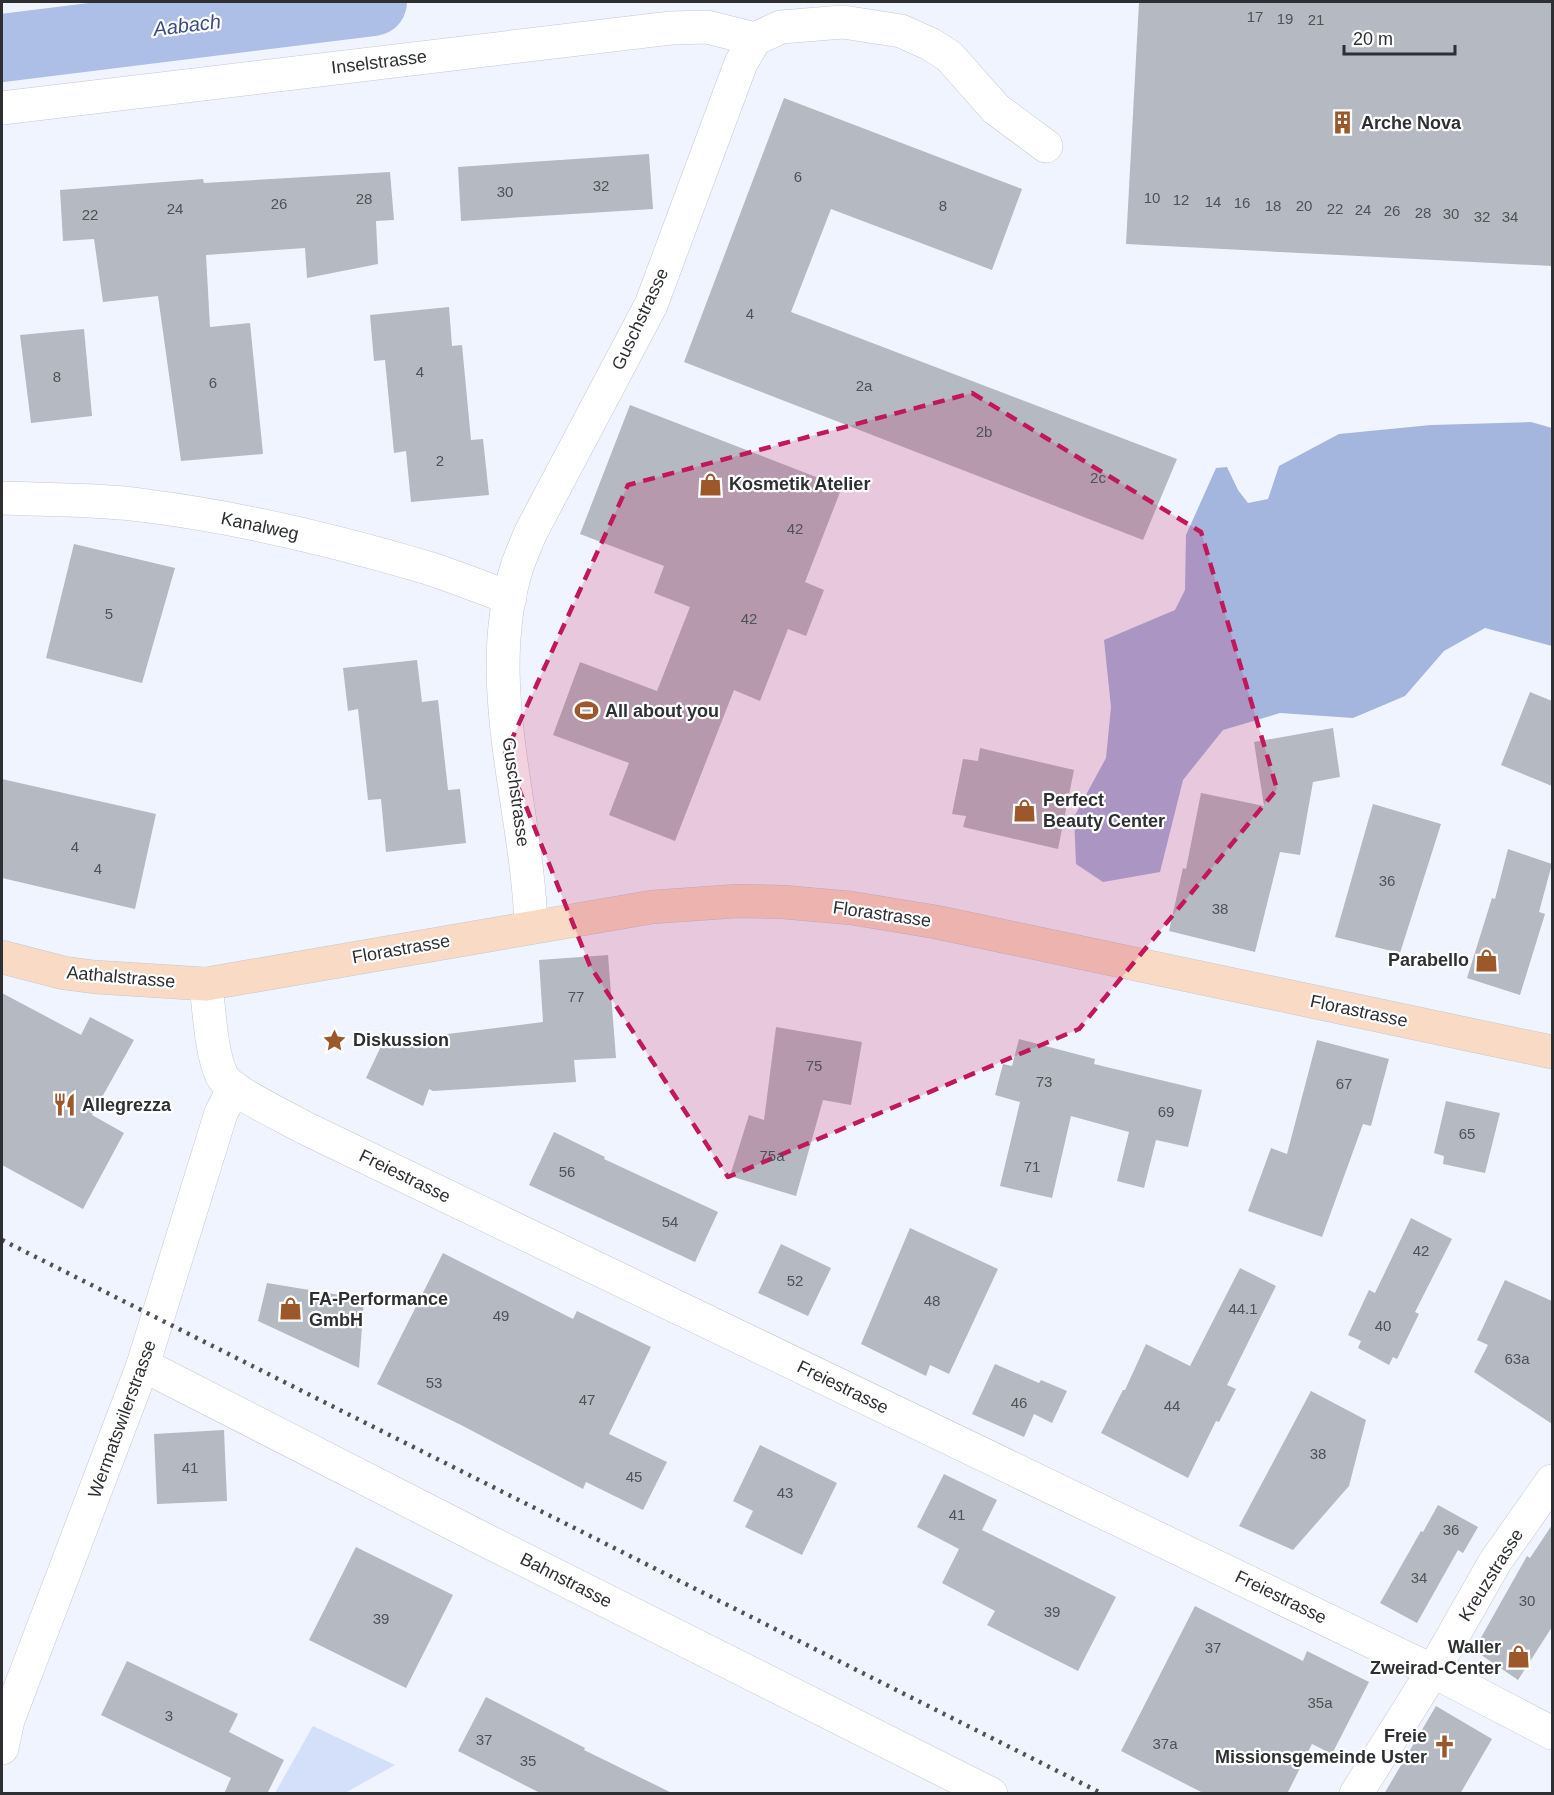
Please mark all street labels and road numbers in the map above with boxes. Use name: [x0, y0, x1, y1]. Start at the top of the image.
street label: Inselstrasse: [330, 46, 428, 78]
street label: Guschstrasse: [608, 265, 672, 373]
street label: Kanalweg: [219, 508, 301, 544]
street label: Guschstrasse: [498, 736, 534, 848]
street label: Florastrasse: [832, 897, 932, 931]
street label: Florastrasse: [351, 931, 451, 967]
street label: Aathalstrasse: [66, 962, 176, 992]
street label: Florastrasse: [1308, 991, 1410, 1031]
street label: Freiestrasse: [356, 1145, 454, 1207]
street label: Wermatswilerstrasse: [84, 1337, 160, 1501]
street label: Freiestrasse: [794, 1356, 892, 1418]
street label: Kreuzstrasse: [1455, 1525, 1527, 1625]
street label: Bahnstrasse: [517, 1548, 615, 1612]
street label: Freiestrasse: [1232, 1566, 1330, 1628]

